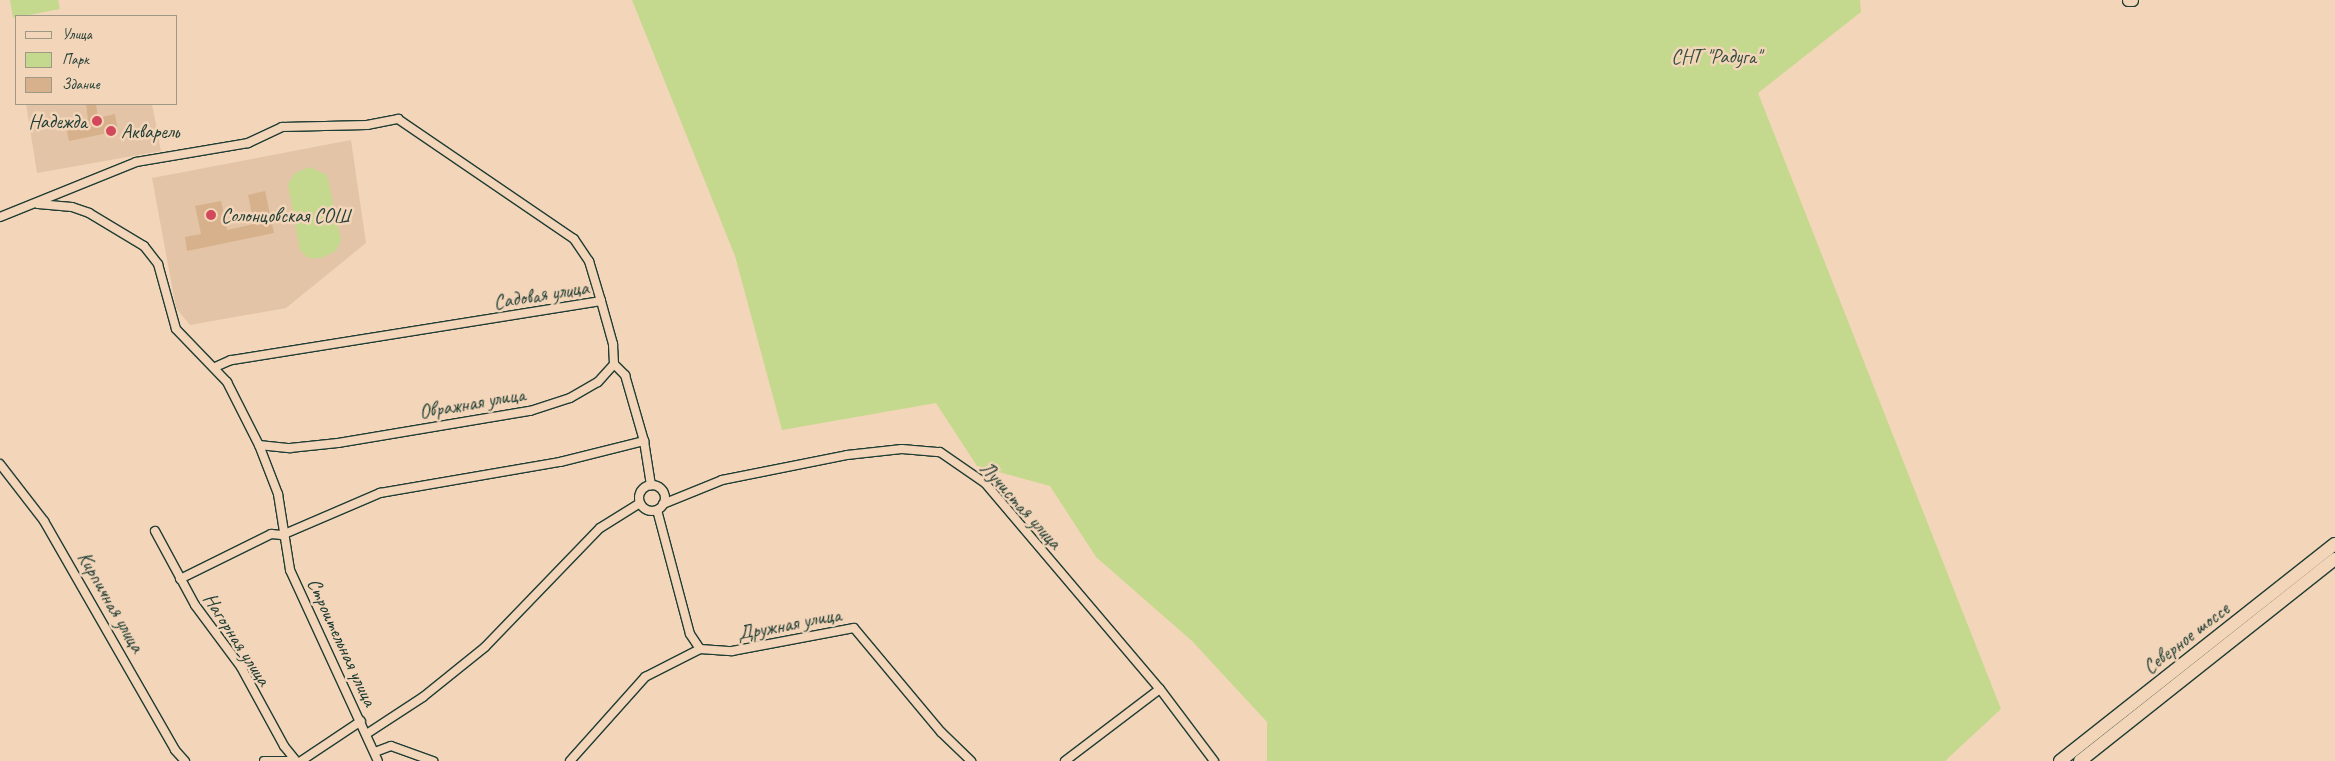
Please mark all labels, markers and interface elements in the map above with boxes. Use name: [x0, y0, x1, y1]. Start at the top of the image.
legend: [15, 15, 178, 105]
text: Улица: [62, 25, 92, 44]
park label: СНТ "Радуга": [1671, 44, 1761, 68]
text: Парк: [62, 50, 89, 69]
text: Здание: [62, 75, 100, 94]
place label: Надежда: [28, 109, 87, 133]
marker: Надежда: [91, 115, 103, 127]
place label: Акварель: [121, 119, 179, 143]
marker: Акварель: [105, 125, 117, 137]
place label: Солонцовская СОШ: [221, 203, 350, 227]
marker: Солонцовская СОШ: [205, 209, 217, 221]
street label: Садовая улица: [491, 276, 591, 314]
street label: Овражная улица: [417, 382, 527, 424]
street label: Лучистая улица: [975, 456, 1067, 554]
street label: Кирпичная улица: [72, 546, 150, 658]
street label: Строительная улица: [302, 574, 382, 710]
street label: Нагорная улица: [198, 587, 276, 691]
street label: Северное шоссе: [2138, 597, 2234, 679]
street label: Дружная улица: [735, 602, 843, 646]

